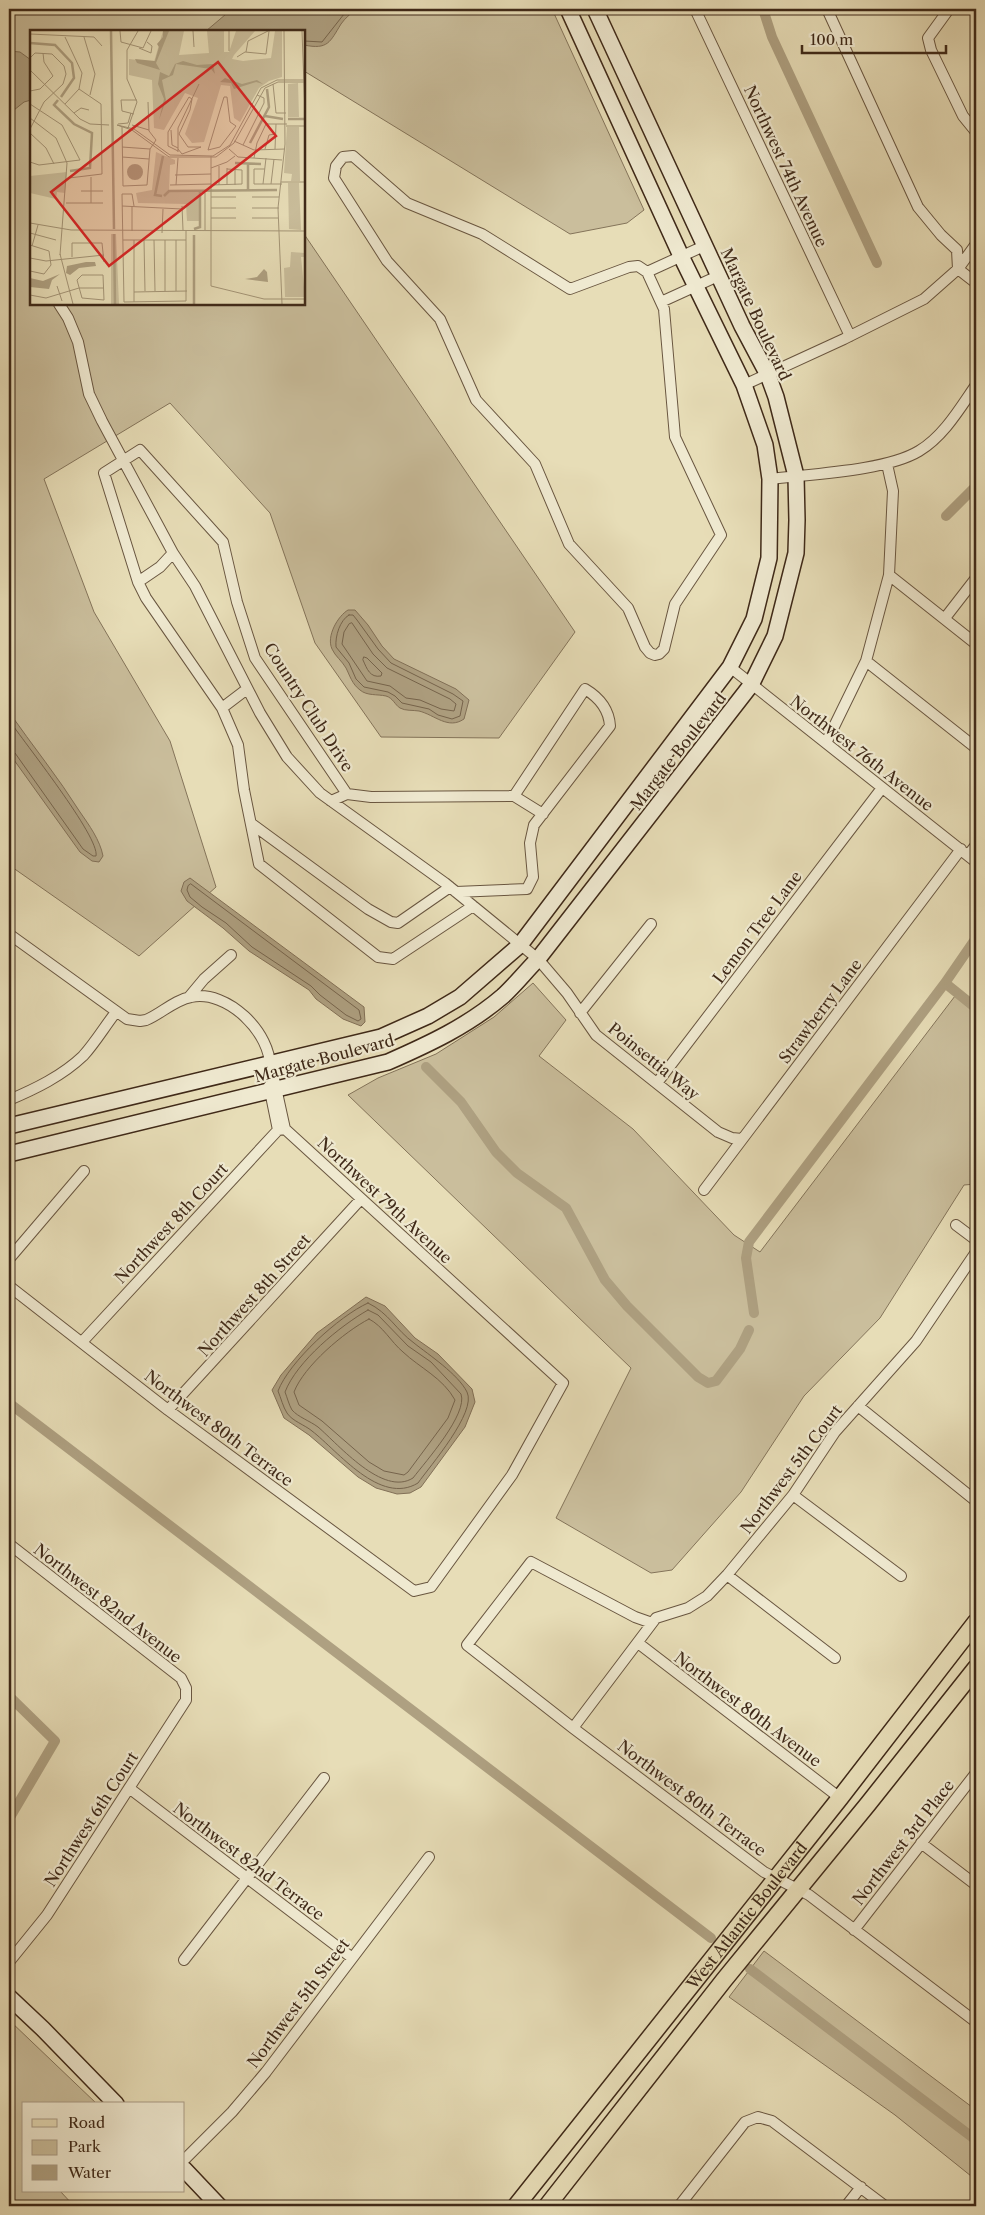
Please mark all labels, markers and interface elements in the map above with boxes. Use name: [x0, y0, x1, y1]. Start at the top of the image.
scale bar: [802, 22, 946, 54]
inset map: [30, 30, 305, 305]
text: 100 m: [810, 30, 853, 49]
street label: Northwest 74th Avenue: [740, 82, 832, 250]
street label: Margate Boulevard: [717, 245, 796, 384]
street label: Country Club Drive: [260, 639, 358, 775]
street label: Margate Boulevard: [626, 688, 730, 814]
street label: Northwest 76th Avenue: [786, 691, 938, 815]
street label: Lemon Tree Lane: [708, 867, 806, 987]
street label: Strawberry Lane: [774, 955, 866, 1067]
street label: Poinsettia Way: [604, 1018, 705, 1105]
street label: Margate Boulevard: [252, 1030, 396, 1086]
street label: Northwest 79th Avenue: [314, 1132, 456, 1268]
street label: Northwest 8th Court: [110, 1159, 232, 1287]
street label: Northwest 8th Street: [194, 1229, 314, 1360]
street label: Northwest 80th Terrace: [141, 1366, 297, 1490]
street label: Northwest 5th Court: [736, 1400, 846, 1537]
street label: Northwest 82nd Avenue: [30, 1539, 186, 1667]
street label: Northwest 80th Avenue: [671, 1647, 826, 1771]
street label: Northwest 80th Terrace: [614, 1736, 770, 1860]
street label: Northwest 6th Court: [40, 1747, 142, 1890]
street label: Northwest 3rd Place: [848, 1775, 958, 1909]
street label: Northwest 82nd Terrace: [169, 1798, 329, 1924]
street label: West Atlantic Boulevard: [682, 1838, 811, 1994]
street label: Northwest 5th Street: [243, 1934, 353, 2072]
legend: [22, 2102, 185, 2192]
text: Road: [68, 2113, 105, 2132]
text: Park: [68, 2137, 102, 2156]
text: Water: [67, 2163, 112, 2182]

